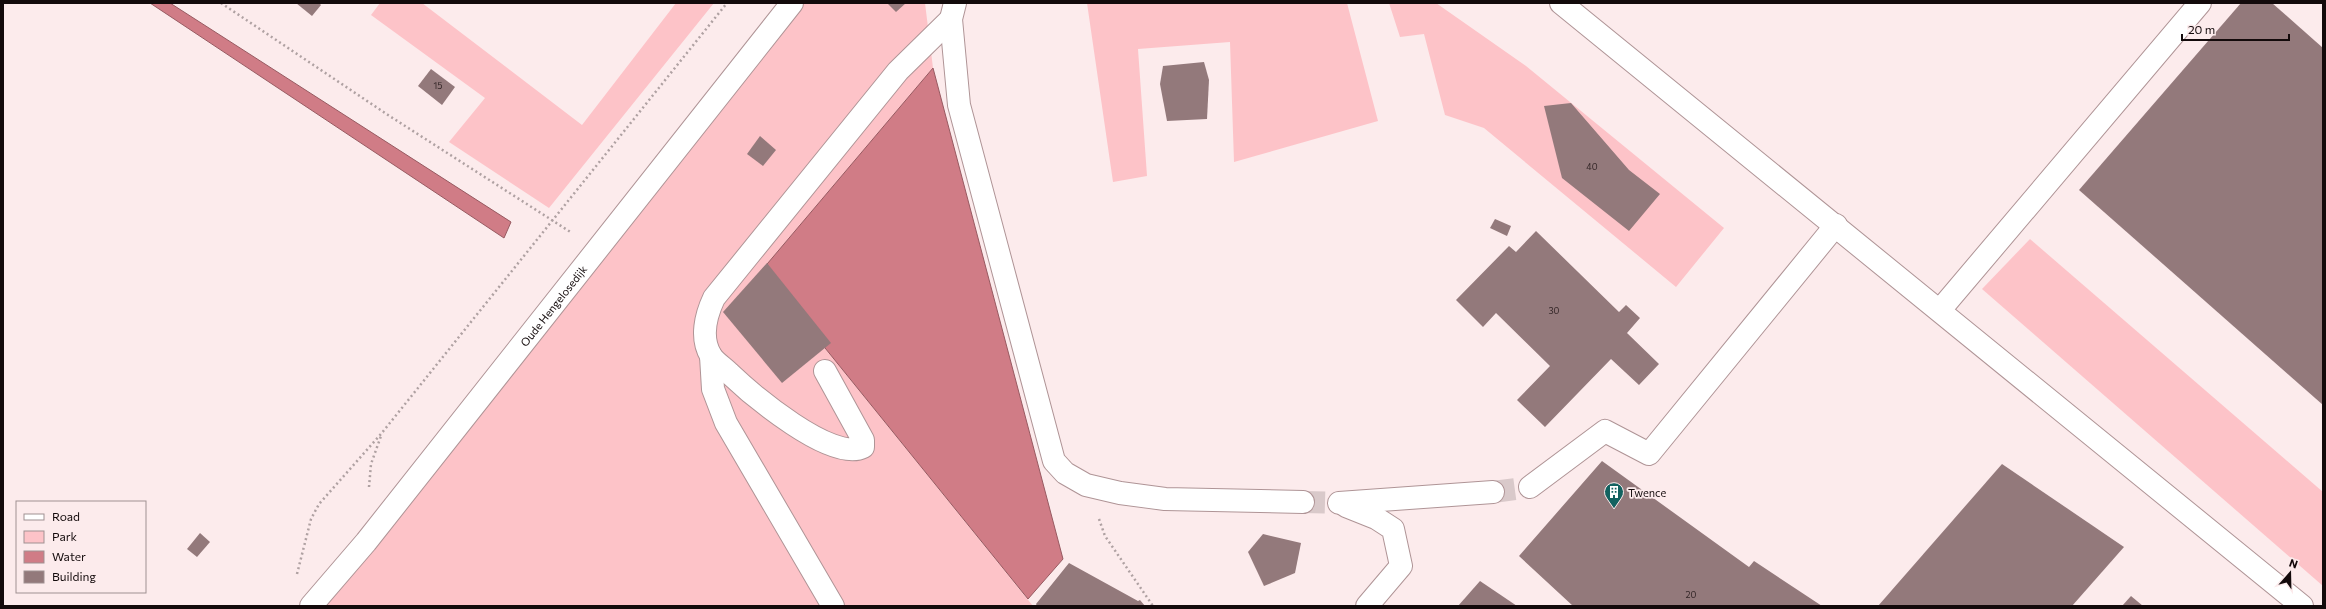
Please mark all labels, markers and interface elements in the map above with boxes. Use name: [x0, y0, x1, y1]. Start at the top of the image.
scale bar: [2182, 16, 2289, 42]
text: 20 m: [2188, 22, 2215, 36]
house number: 15: [433, 80, 443, 91]
house number: 40: [1586, 161, 1598, 172]
street label: Oude Hengelosedijk: [517, 262, 589, 348]
house number: 30: [1548, 305, 1560, 316]
building icon: Twence: [1603, 481, 1625, 509]
place label: Twence: [1628, 486, 1666, 499]
legend: [16, 501, 146, 593]
text: Road: [52, 509, 80, 523]
text: Park: [52, 529, 78, 543]
text: Water: [52, 549, 86, 563]
north arrow: [2270, 553, 2310, 593]
text: N: [2287, 556, 2300, 571]
text: Building: [52, 569, 96, 583]
house number: 20: [1686, 589, 1697, 600]

